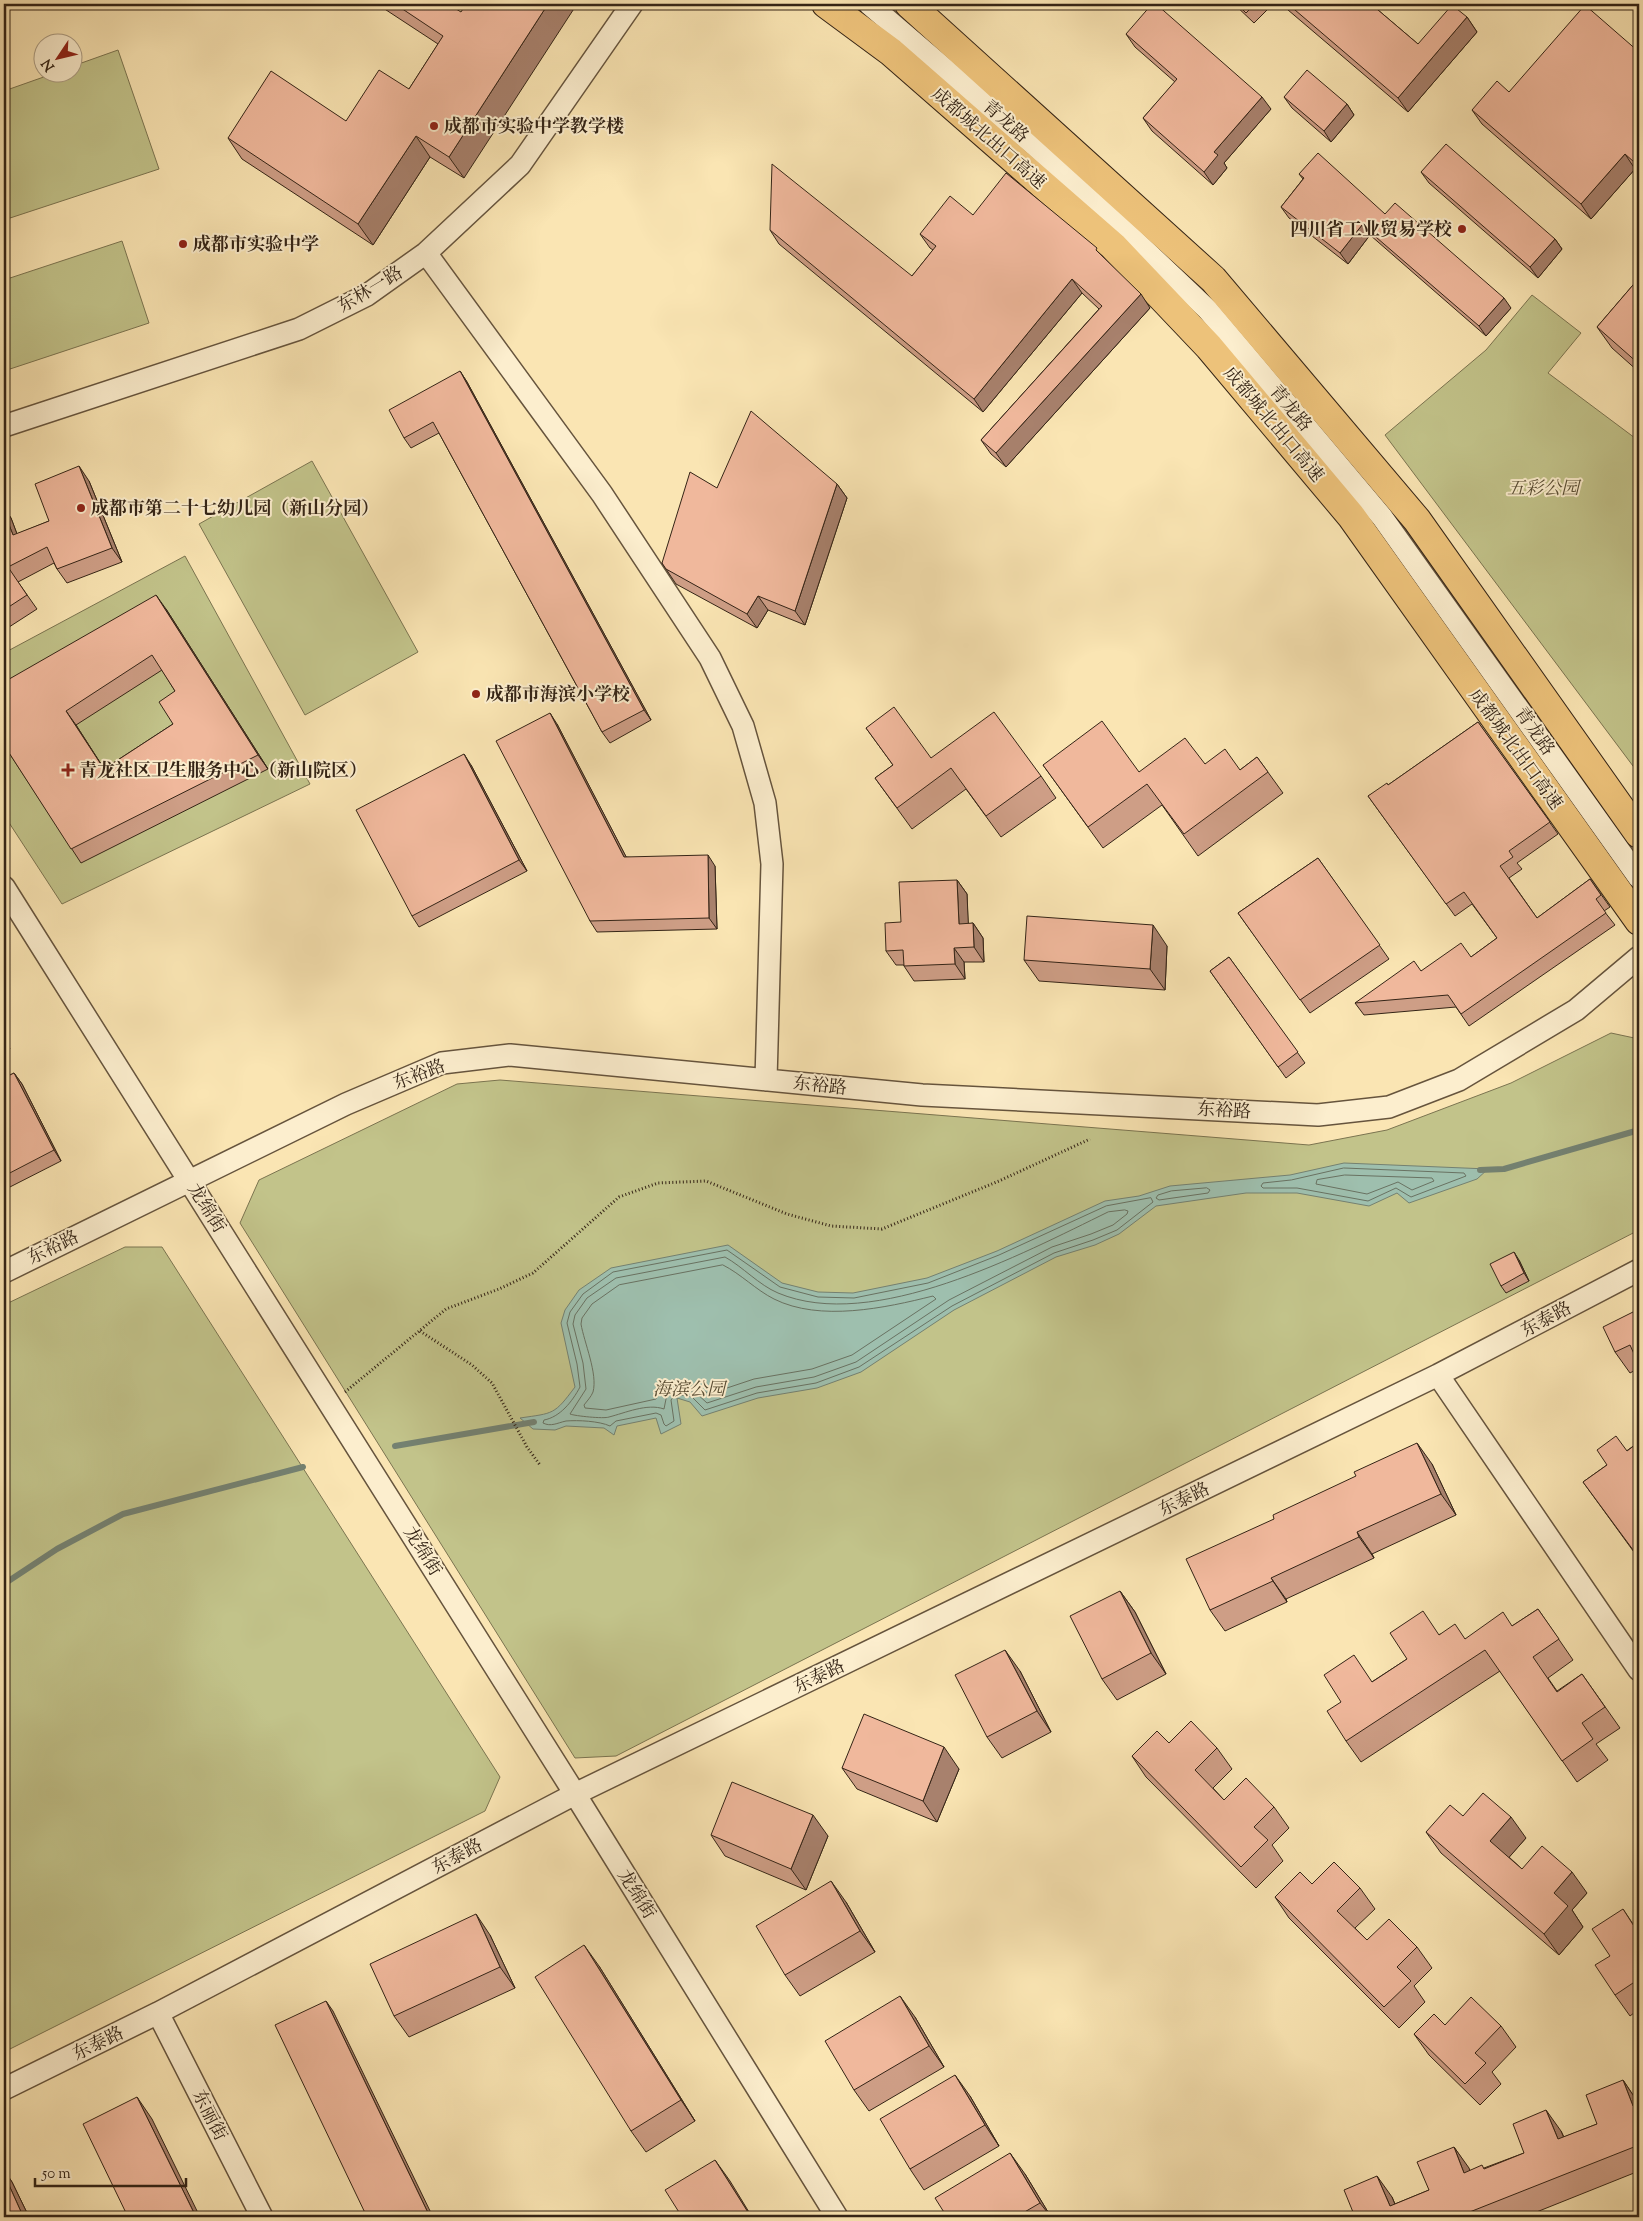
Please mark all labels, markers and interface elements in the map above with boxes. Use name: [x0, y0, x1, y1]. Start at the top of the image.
north arrow: [32, 32, 82, 82]
text: N: [38, 54, 60, 75]
street label: 成都城北出口高速: [925, 82, 1051, 197]
street label: 青龙路: [976, 95, 1034, 150]
place label: 成都市实验中学教学楼: [444, 115, 624, 141]
marker: 成都市实验中学教学楼: [428, 120, 440, 132]
place label: 四川省工业贸易学校: [1290, 218, 1452, 244]
marker: 四川省工业贸易学校: [1456, 223, 1468, 235]
place label: 成都市实验中学: [193, 233, 319, 259]
marker: 成都市实验中学: [177, 238, 189, 250]
street label: 东林一路: [333, 261, 409, 320]
street label: 成都城北出口高速: [1216, 362, 1329, 489]
street label: 青龙路: [1262, 380, 1317, 438]
park label: 五彩公园: [1507, 477, 1582, 503]
place label: 成都市第二十七幼儿园（新山分园）: [91, 497, 379, 523]
marker: 成都市第二十七幼儿园（新山分园）: [75, 502, 87, 514]
place label: 成都市海滨小学校: [486, 683, 630, 709]
street label: 成都城北出口高速: [1462, 684, 1567, 816]
marker: 成都市海滨小学校: [470, 688, 482, 700]
street label: 青龙路: [1507, 703, 1559, 762]
place label: 青龙社区卫生服务中心（新山院区）: [79, 759, 367, 785]
marker: 青龙社区卫生服务中心（新山院区）: [61, 763, 75, 777]
street label: 东裕路: [390, 1054, 450, 1098]
street label: 东裕路: [792, 1071, 848, 1103]
street label: 东裕路: [1196, 1098, 1252, 1126]
street label: 龙绵街: [180, 1179, 231, 1239]
street label: 东裕路: [24, 1225, 84, 1272]
street label: 东泰路: [1517, 1297, 1577, 1345]
park label: 海滨公园: [653, 1378, 728, 1404]
street label: 东泰路: [1155, 1477, 1215, 1524]
street label: 龙绵街: [396, 1522, 447, 1582]
street label: 东泰路: [790, 1654, 850, 1701]
street label: 东泰路: [428, 1834, 488, 1882]
street label: 龙绵街: [610, 1865, 661, 1925]
street label: 东泰路: [69, 2021, 129, 2068]
street label: 东丽街: [184, 2086, 232, 2146]
scale bar: [35, 2156, 186, 2188]
text: 50 m: [41, 2164, 71, 2185]

